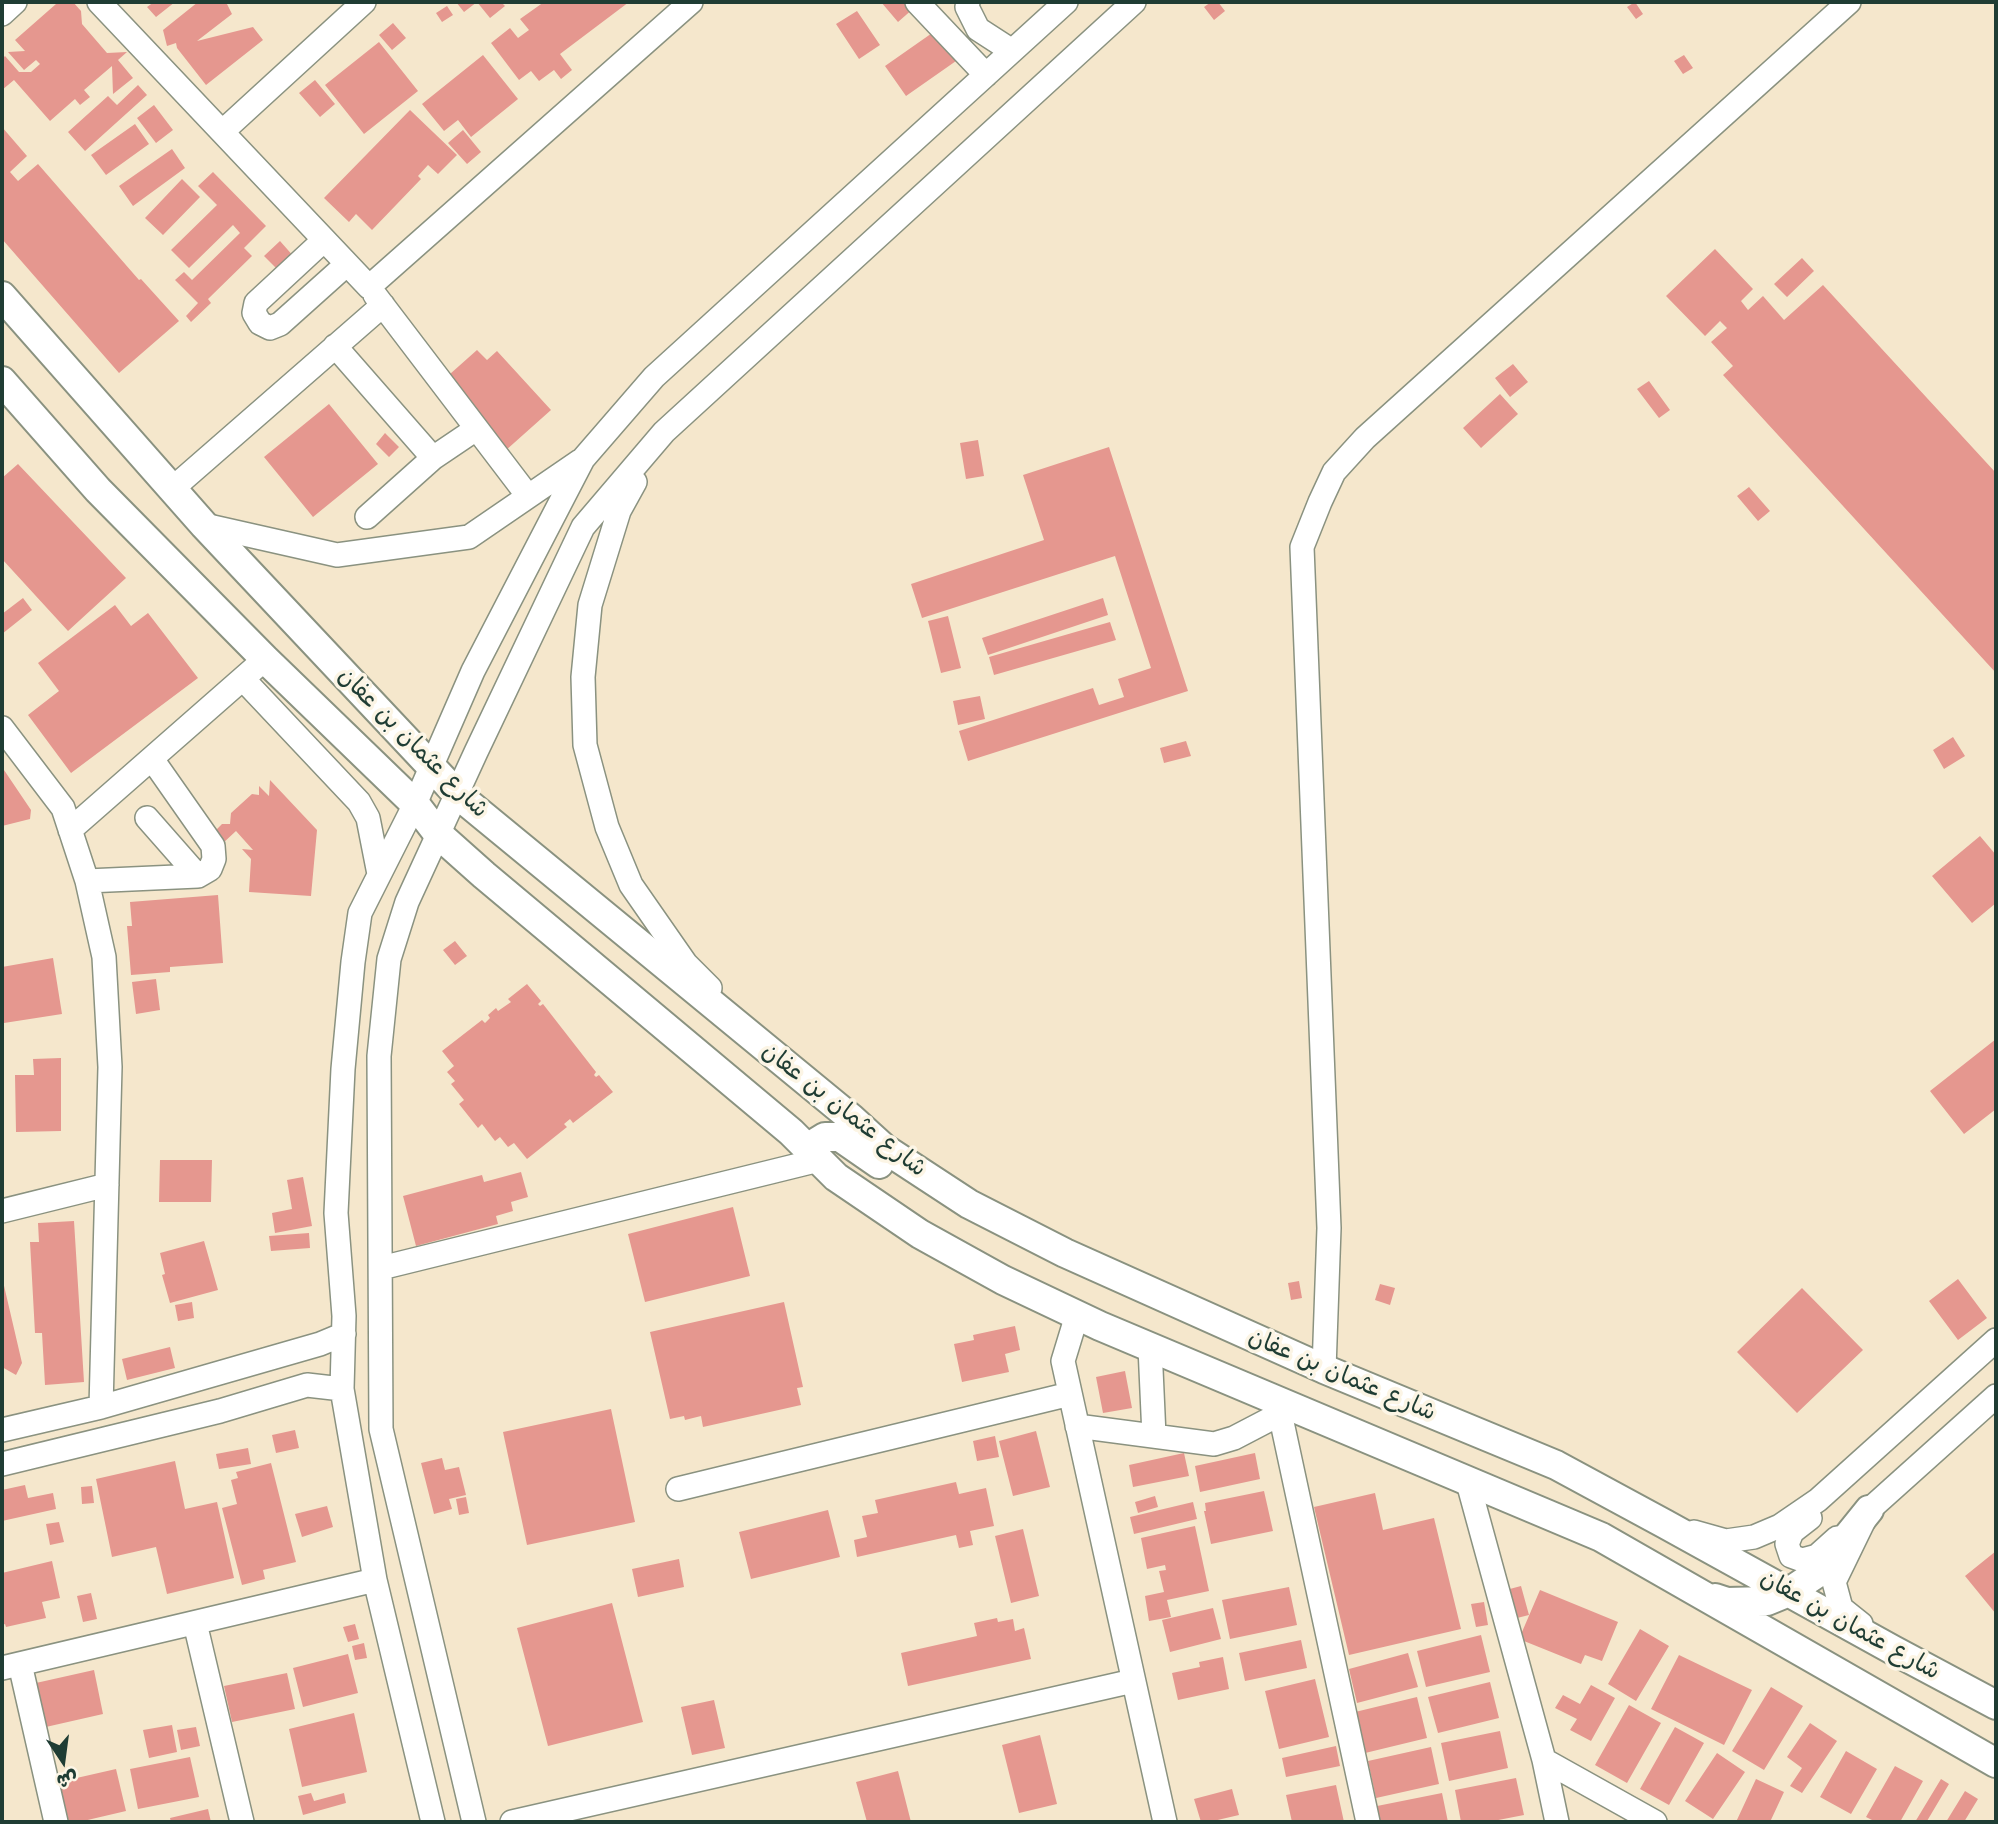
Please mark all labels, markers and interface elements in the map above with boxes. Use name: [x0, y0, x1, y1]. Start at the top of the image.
street label: شارع عثمان بن عفان: [332, 662, 494, 824]
street label: شارع عثمان بن عفان: [756, 1037, 932, 1183]
street label: شارع عثمان بن عفان: [1244, 1322, 1440, 1428]
street label: شارع عثمان بن عفان: [1755, 1564, 1945, 1686]
north arrow: [28, 1726, 98, 1796]
text: ش: [54, 1765, 81, 1797]

